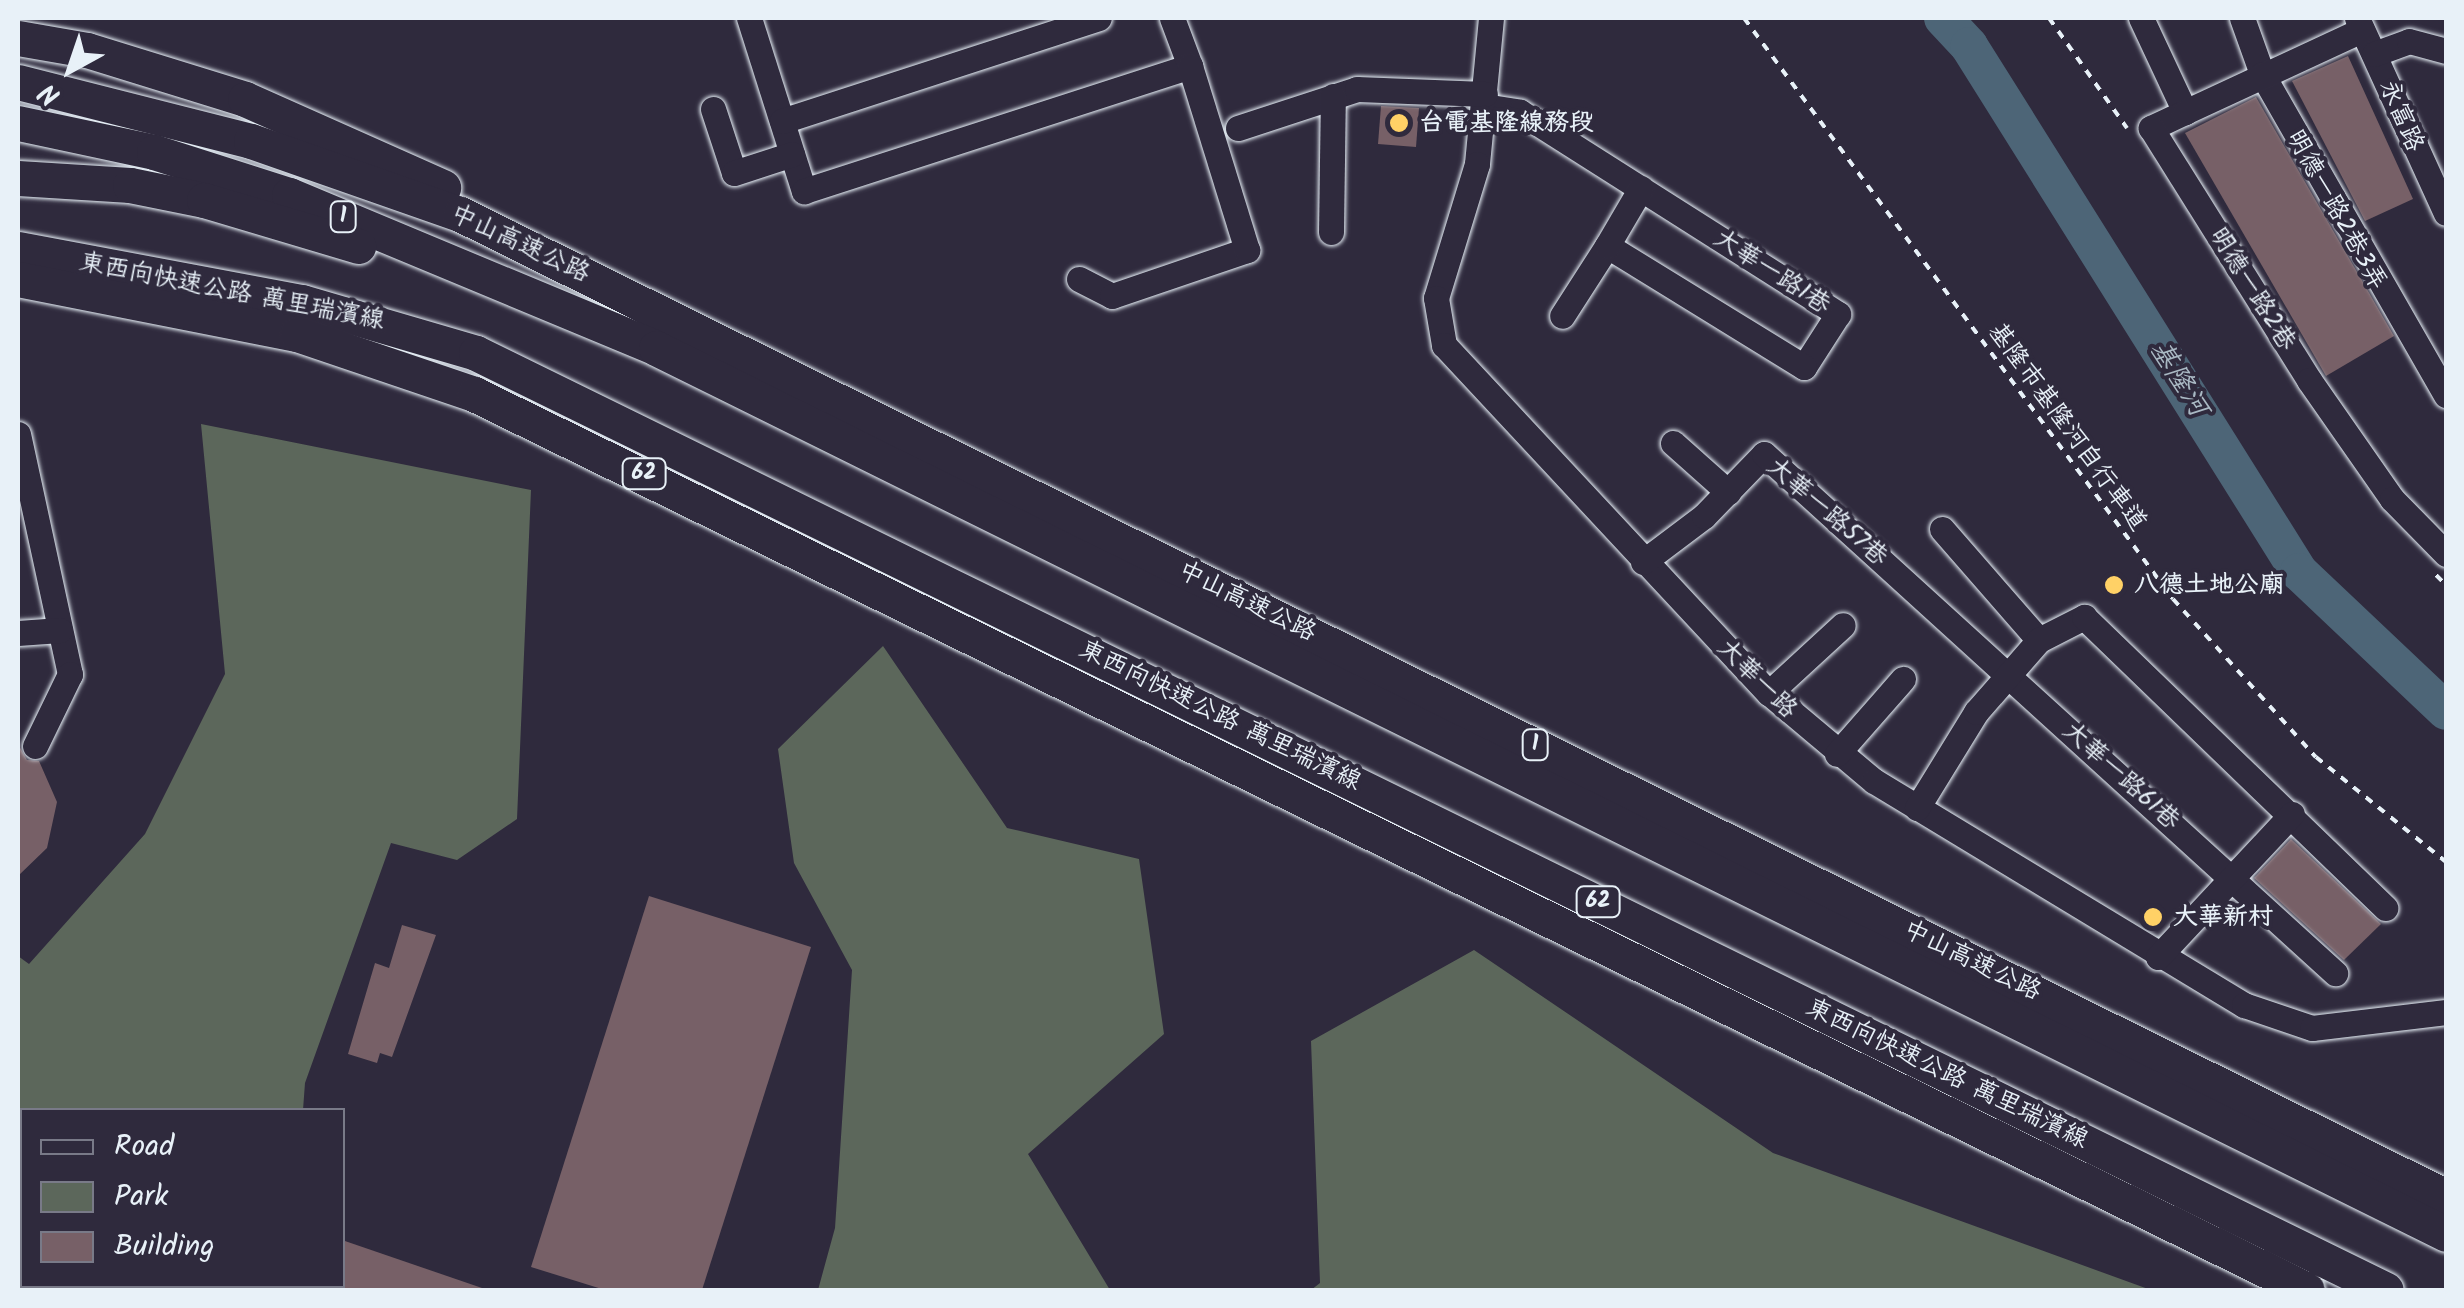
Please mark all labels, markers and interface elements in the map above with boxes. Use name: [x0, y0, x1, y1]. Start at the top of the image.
north arrow: [20, 20, 120, 120]
text: N: [29, 70, 72, 116]
street label: 永富路: [2373, 76, 2429, 156]
place label: 台電基隆線務段: [1419, 108, 1594, 138]
marker: 台電基隆線務段: [1388, 112, 1410, 134]
street label: 明德一路2巷3弄: [2280, 125, 2392, 295]
street label: 中山高速公路: [446, 199, 594, 289]
road number: 1: [328, 200, 358, 234]
street label: 明德一路2巷: [2202, 222, 2302, 356]
street label: 大華一路1巷: [1708, 223, 1836, 321]
street label: 東西向快速公路 萬里瑞濱線: [77, 248, 387, 336]
street label: 基隆市基隆河自行車道: [1981, 317, 2153, 537]
water label: 基隆河: [2141, 334, 2215, 424]
street label: 大華一路57巷: [1761, 451, 1893, 573]
road number: 62: [622, 457, 666, 491]
street label: 中山高速公路: [1173, 556, 1321, 648]
place label: 八德土地公廟: [2134, 570, 2284, 600]
marker: 八德土地公廟: [2103, 574, 2125, 596]
street label: 大華一路: [1711, 633, 1803, 725]
street label: 東西向快速公路 萬里瑞濱線: [1074, 635, 1366, 797]
street label: 大華一路61巷: [2056, 716, 2186, 836]
road number: 1: [1520, 728, 1550, 762]
road number: 62: [1576, 885, 1620, 919]
place label: 大華新村: [2173, 902, 2273, 932]
marker: 大華新村: [2142, 906, 2164, 928]
street label: 中山高速公路: [1898, 915, 2046, 1007]
street label: 東西向快速公路 萬里瑞濱線: [1801, 993, 2093, 1155]
legend: [20, 1108, 345, 1288]
text: Road: [114, 1123, 174, 1171]
text: Park: [114, 1173, 168, 1221]
text: Building: [114, 1223, 214, 1271]

